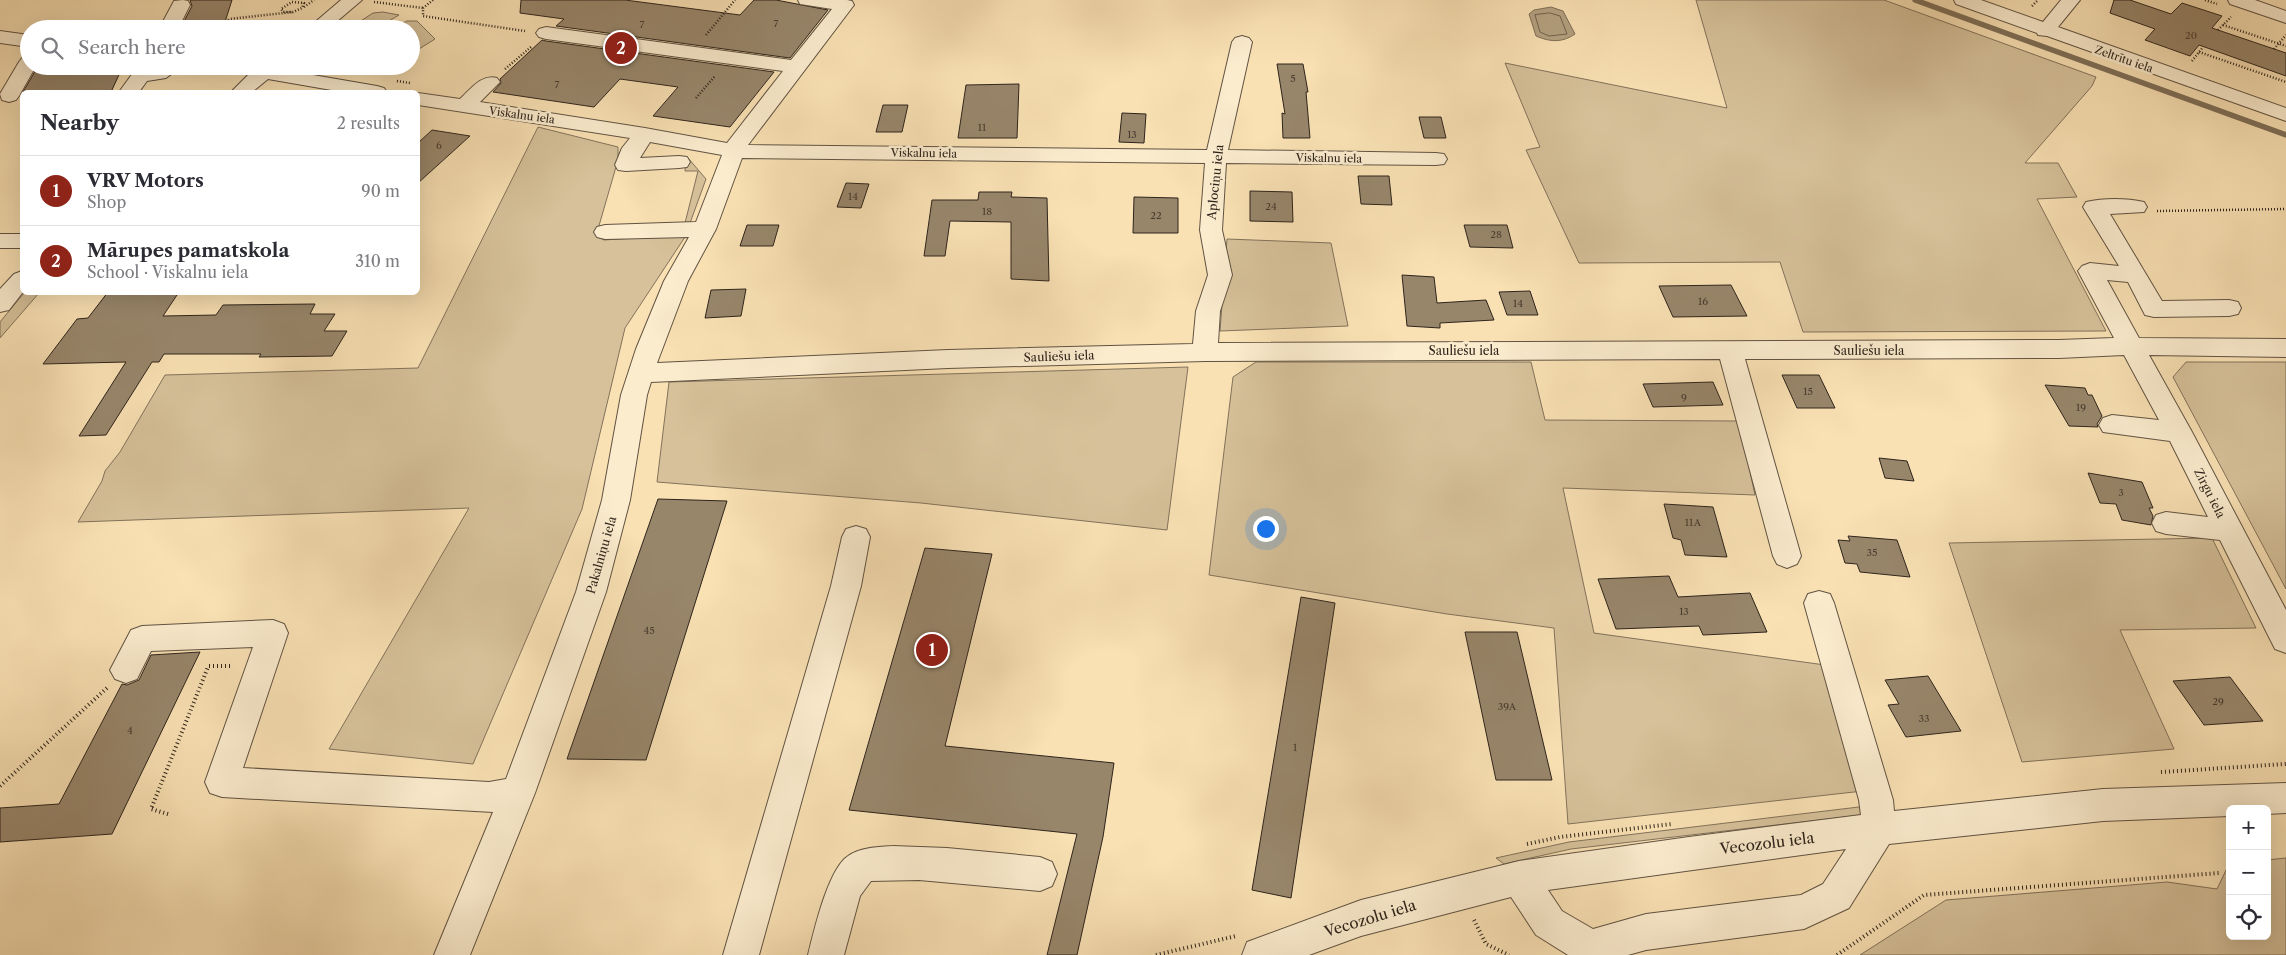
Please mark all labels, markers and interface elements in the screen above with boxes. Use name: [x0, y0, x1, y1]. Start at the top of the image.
house number: 7: [774, 17, 779, 30]
house number: 7: [640, 18, 645, 31]
search box: [20, 20, 420, 75]
pin: 2: [605, 29, 637, 67]
house number: 20: [2185, 29, 2197, 42]
icon: search: [38, 34, 66, 62]
text: Search here: [78, 36, 186, 59]
street label: Zeltrītu iela: [2093, 42, 2155, 76]
house number: 5: [1290, 72, 1296, 85]
house number: 7: [555, 78, 560, 91]
street label: Viskalnu iela: [487, 103, 556, 127]
text: Nearby: [40, 110, 119, 135]
text: 2 results: [337, 113, 400, 133]
house number: 11: [978, 121, 987, 134]
house number: 13: [1127, 128, 1137, 141]
house number: 6: [436, 139, 442, 152]
street label: Aplociņu iela: [1203, 143, 1227, 221]
street label: Viskalnu iela: [890, 145, 958, 161]
street label: Viskalnu iela: [1295, 150, 1363, 166]
text: VRV Motors: [87, 169, 204, 192]
text: 1: [52, 181, 60, 201]
text: 90 m: [361, 181, 400, 201]
house number: 14: [848, 190, 858, 203]
text: Shop: [87, 192, 126, 212]
house number: 24: [1265, 200, 1277, 213]
house number: 18: [982, 205, 992, 218]
house number: 22: [1150, 209, 1162, 222]
house number: 28: [1490, 228, 1502, 241]
text: Mārupes pamatskola: [87, 239, 289, 262]
text: 2: [51, 251, 61, 271]
text: 310 m: [355, 251, 400, 271]
text: School · Viskalnu iela: [87, 262, 248, 282]
house number: 16: [1698, 295, 1708, 308]
house number: 14: [1513, 297, 1523, 310]
street label: Sauliešu iela: [1429, 343, 1500, 358]
street label: Sauliešu iela: [1834, 343, 1905, 358]
street label: Sauliešu iela: [1023, 347, 1095, 365]
house number: 15: [1803, 385, 1813, 398]
house number: 9: [1681, 391, 1687, 404]
house number: 19: [2076, 401, 2086, 414]
street label: Zirgu iela: [2191, 466, 2229, 521]
house number: 3: [2118, 486, 2124, 499]
street label: Pakalniņu iela: [583, 514, 620, 596]
your location: [1253, 516, 1279, 542]
house number: 11A: [1685, 516, 1702, 529]
house number: 35: [1867, 546, 1877, 559]
house number: 13: [1679, 605, 1689, 618]
house number: 45: [643, 624, 655, 637]
pin: 1: [916, 631, 948, 669]
house number: 29: [2212, 695, 2224, 708]
house number: 39A: [1498, 700, 1517, 713]
house number: 33: [1918, 712, 1930, 725]
house number: 4: [127, 724, 133, 737]
house number: 1: [1293, 741, 1298, 754]
map controls: [2226, 805, 2271, 940]
button: +: [2226, 805, 2271, 850]
street label: Vecozolu iela: [1718, 828, 1815, 858]
button: −: [2226, 850, 2271, 895]
street label: Vecozolu iela: [1321, 895, 1418, 941]
button: locate: [2226, 895, 2271, 940]

